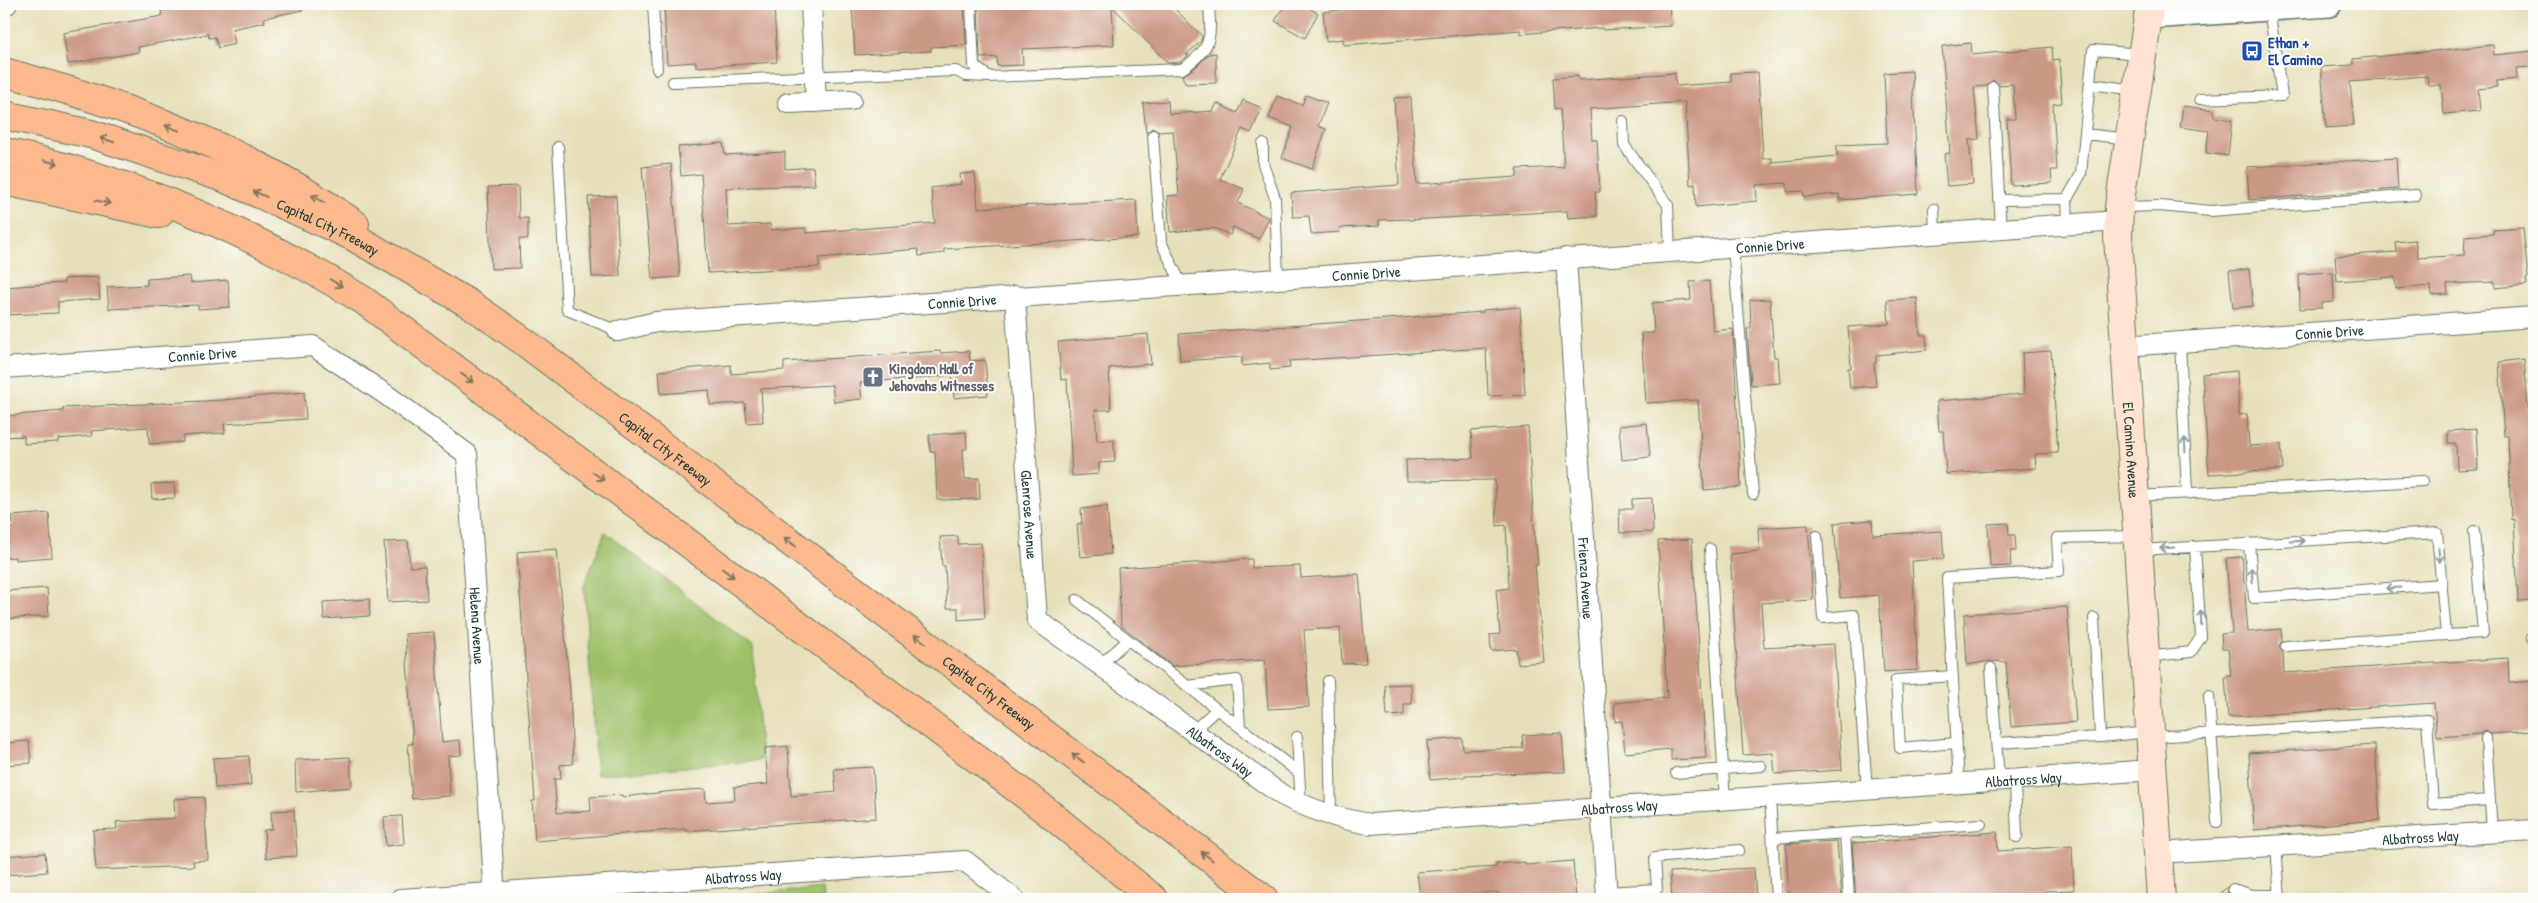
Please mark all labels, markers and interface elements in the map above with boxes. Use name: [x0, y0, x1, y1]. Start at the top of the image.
place label: Ethan + El Camino: [2268, 32, 2323, 70]
bus stop icon: Ethan + El Camino: [2240, 39, 2264, 63]
one-way arrow: [165, 123, 181, 132]
one-way arrow: [99, 134, 115, 144]
one-way arrow: [43, 158, 59, 167]
one-way arrow: [253, 189, 268, 199]
street label: Capital City Freeway: [273, 193, 383, 260]
one-way arrow: [312, 193, 326, 203]
one-way arrow: [94, 198, 110, 207]
street label: Connie Drive: [1735, 232, 1805, 258]
street label: Connie Drive: [1331, 260, 1401, 286]
one-way arrow: [328, 279, 342, 289]
street label: Connie Drive: [927, 288, 997, 314]
street label: Connie Drive: [2294, 319, 2365, 344]
street label: Connie Drive: [167, 341, 238, 367]
place label: Kingdom Hall of Jehovahs Witnesses: [889, 358, 994, 396]
church icon: Kingdom Hall of Jehovahs Witnesses: [861, 365, 885, 389]
one-way arrow: [460, 373, 474, 383]
street label: El Camino Avenue: [2118, 402, 2145, 499]
street label: Capital City Freeway: [615, 406, 717, 490]
one-way arrow: [2180, 437, 2189, 453]
street label: Glenrose Avenue: [1016, 469, 1043, 560]
one-way arrow: [591, 470, 604, 481]
one-way arrow: [784, 536, 797, 547]
street label: Frienza Avenue: [1573, 536, 1600, 620]
one-way arrow: [2289, 536, 2305, 545]
one-way arrow: [2159, 544, 2175, 553]
one-way arrow: [2434, 547, 2444, 563]
one-way arrow: [2247, 567, 2257, 583]
one-way arrow: [721, 568, 735, 578]
one-way arrow: [2385, 583, 2401, 592]
street label: Helena Avenue: [465, 587, 491, 665]
one-way arrow: [2196, 610, 2205, 626]
one-way arrow: [914, 634, 927, 645]
street label: Capital City Freeway: [938, 650, 1040, 734]
street label: Albatross Way: [1183, 720, 1258, 782]
one-way arrow: [1071, 753, 1085, 763]
street label: Albatross Way: [1984, 766, 2063, 792]
street label: Albatross Way: [1580, 794, 1659, 820]
street label: Albatross Way: [2381, 824, 2460, 850]
one-way arrow: [1200, 851, 1214, 861]
street label: Albatross Way: [704, 863, 782, 889]

